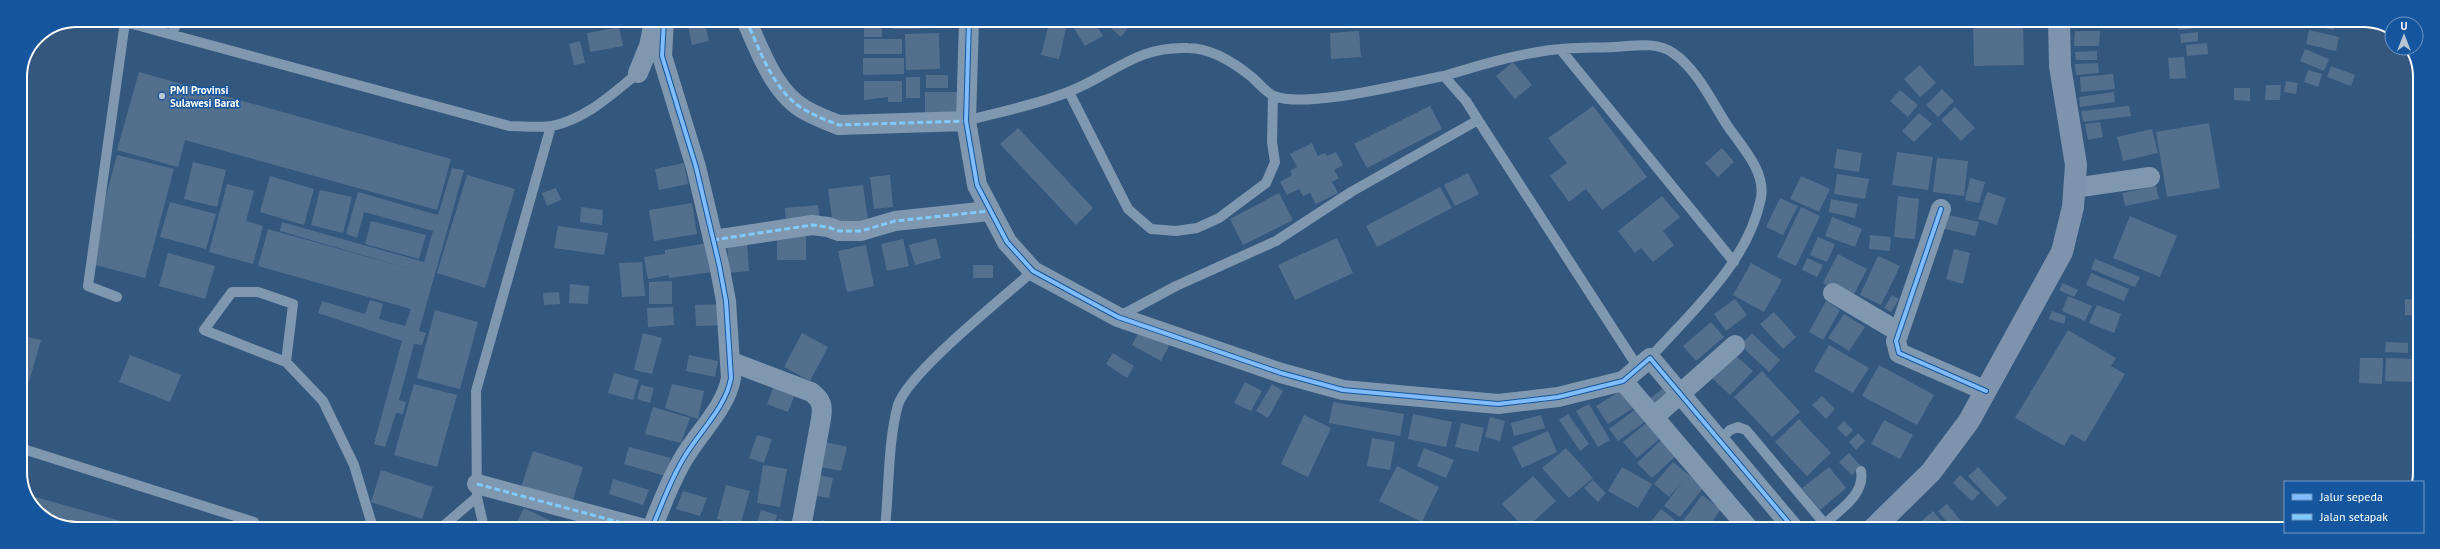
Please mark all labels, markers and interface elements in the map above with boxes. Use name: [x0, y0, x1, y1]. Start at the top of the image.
north arrow: [2384, 16, 2424, 56]
text: U: [2401, 19, 2408, 33]
place label: PMI Provinsi Sulawesi Barat: [170, 83, 240, 110]
marker: PMI Provinsi Sulawesi Barat: [157, 91, 167, 101]
legend: [2284, 481, 2424, 533]
text: Jalur sepeda: [2319, 489, 2383, 504]
text: Jalan setapak: [2319, 509, 2388, 524]

